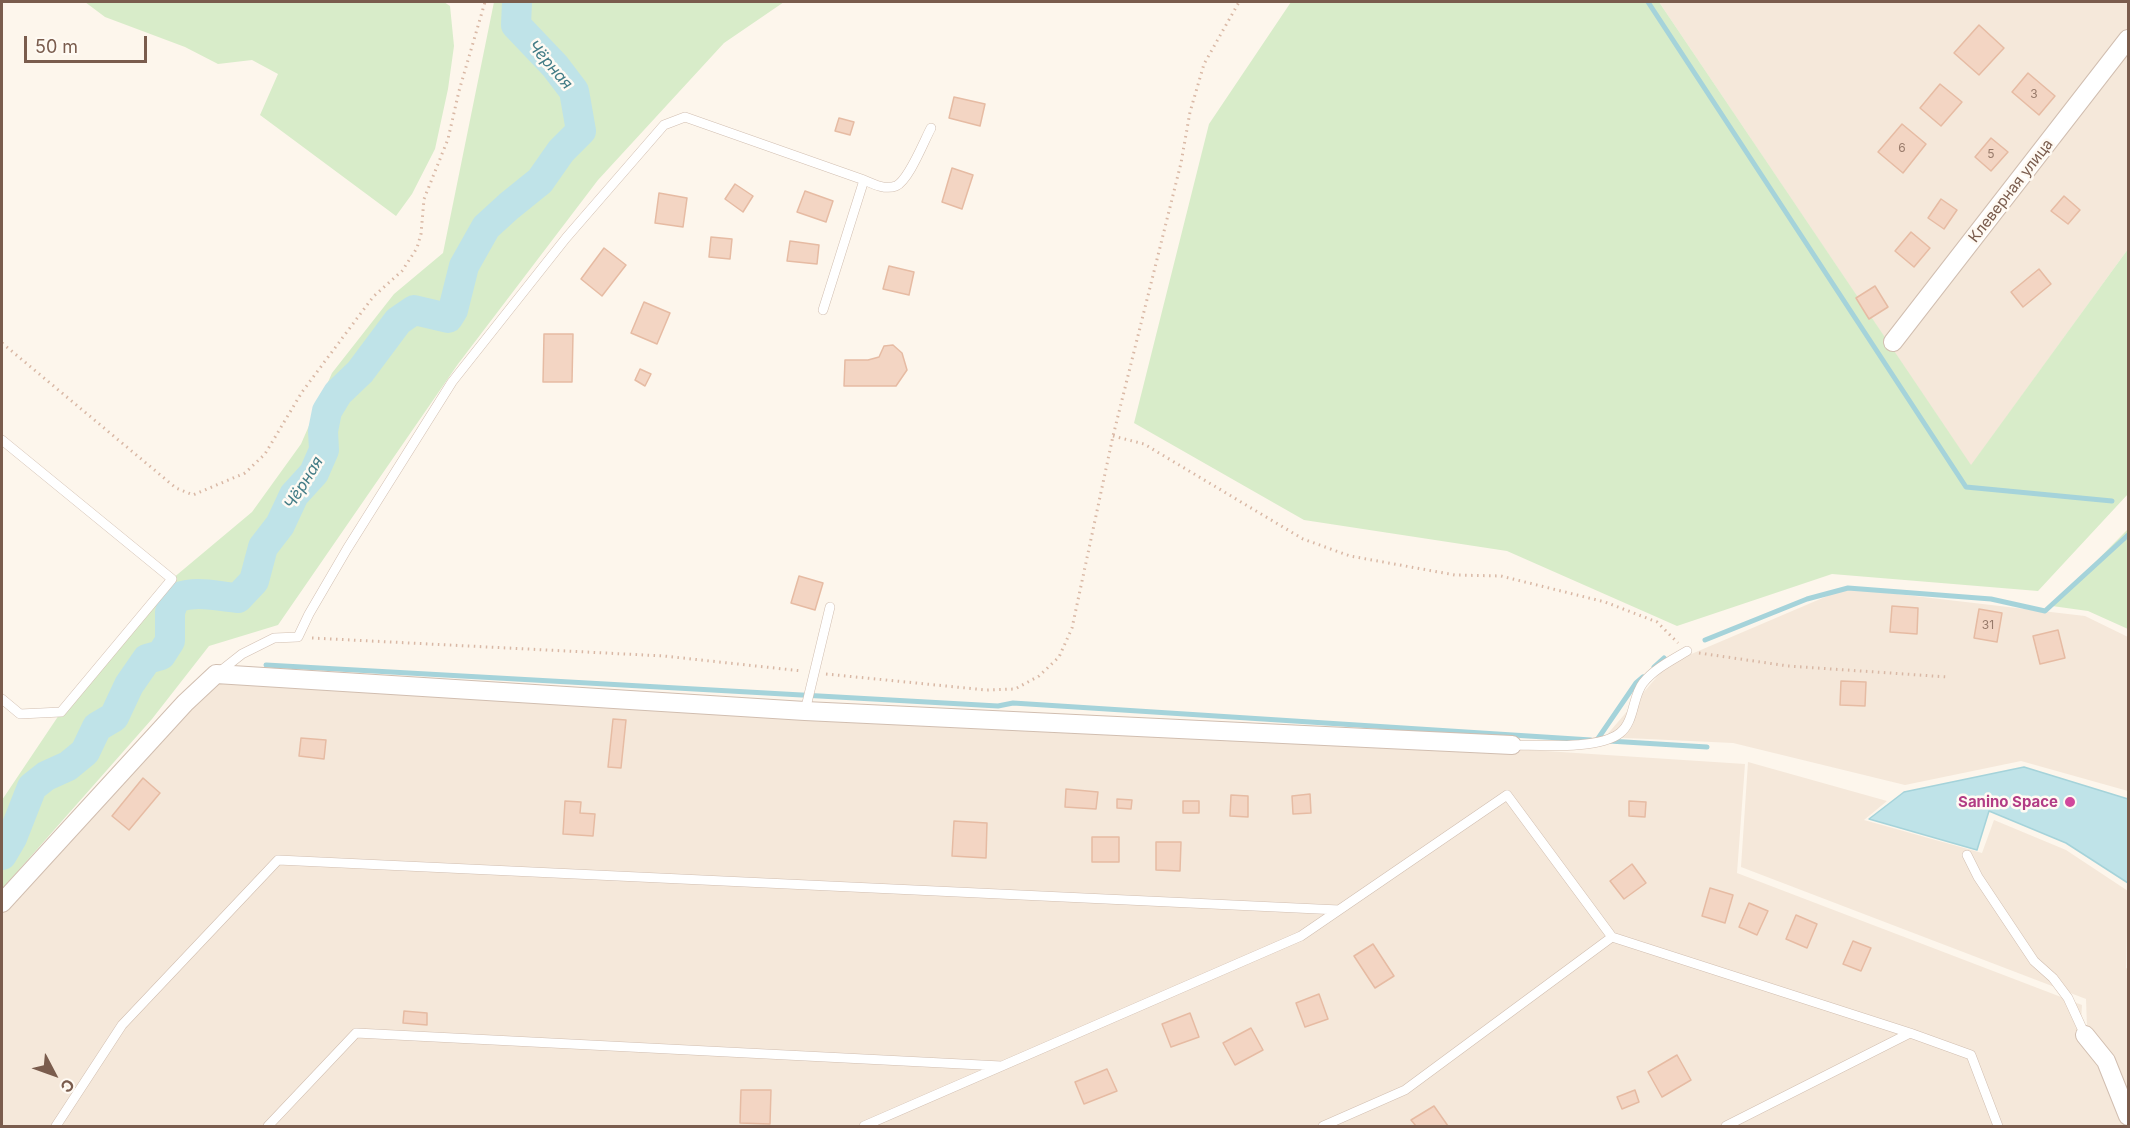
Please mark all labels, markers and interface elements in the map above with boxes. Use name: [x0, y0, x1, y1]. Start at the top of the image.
scale bar: [27, 24, 150, 62]
text: 50 m: [35, 36, 78, 57]
water label: Чёрная: [524, 37, 576, 93]
house number: 3: [2030, 87, 2038, 101]
street label: Клеверная улица: [1965, 136, 2057, 246]
house number: 6: [1898, 141, 1906, 155]
house number: 5: [1987, 147, 1995, 161]
water label: Чёрная: [280, 453, 328, 513]
house number: 31: [1982, 618, 1994, 632]
place label: Sanino Space: [1958, 793, 2058, 811]
marker: Sanino Space: [2063, 795, 2077, 809]
north arrow: [24, 1044, 84, 1104]
text: С: [56, 1075, 79, 1097]

